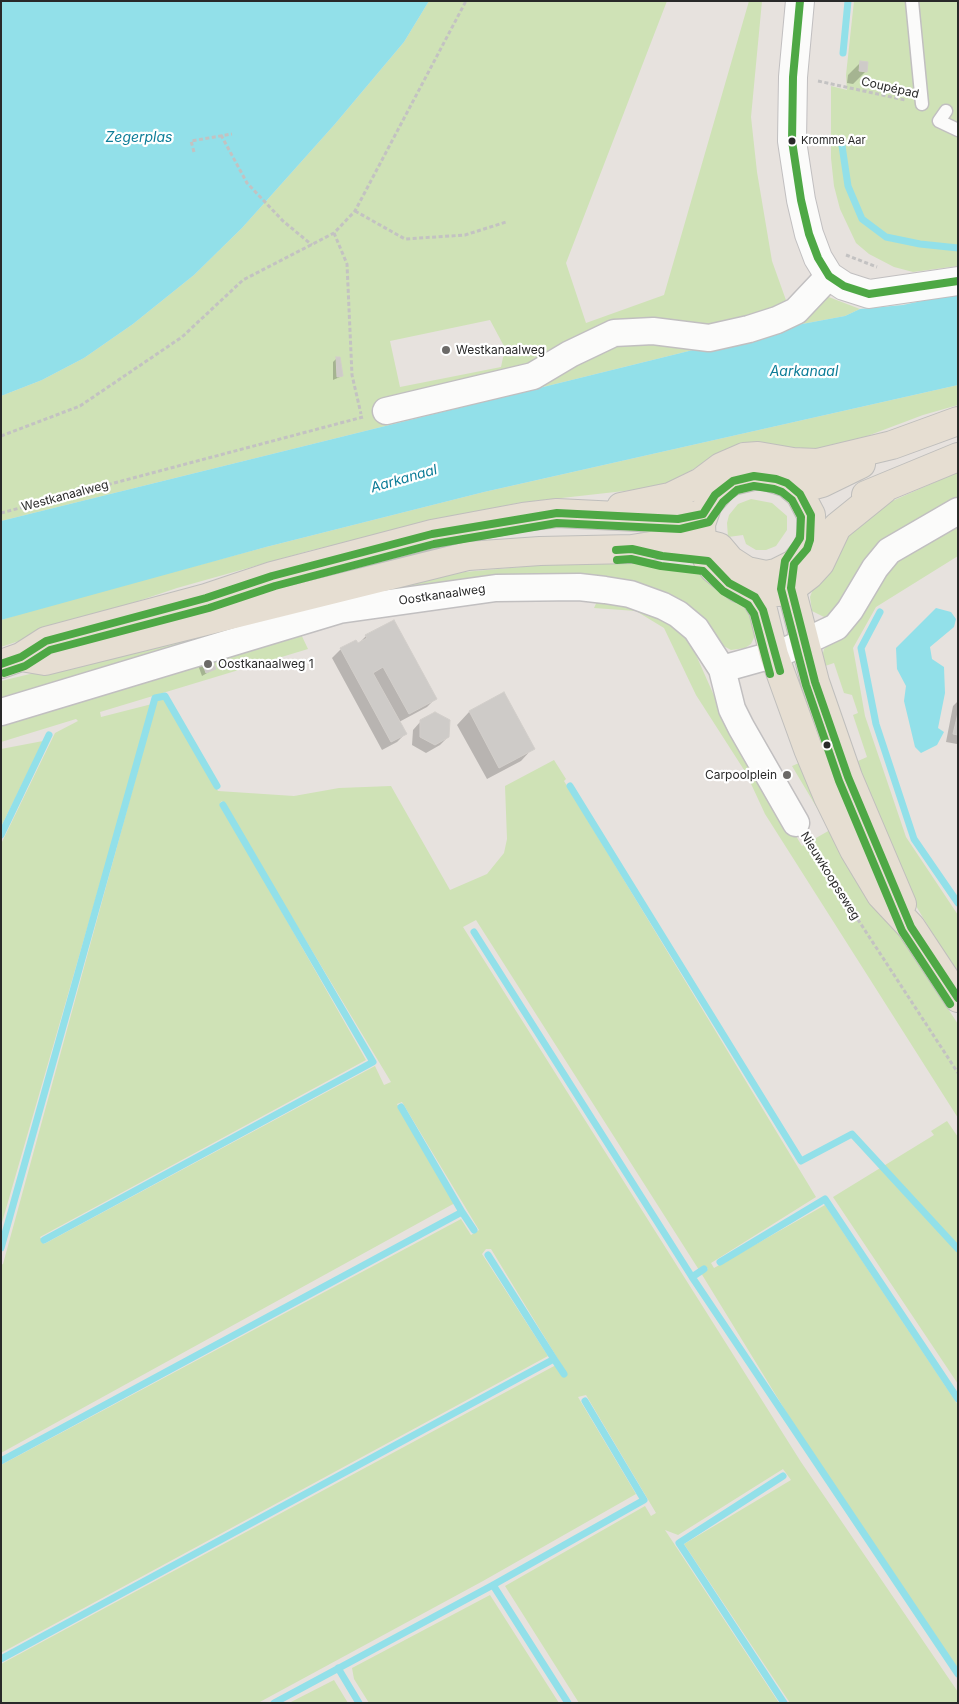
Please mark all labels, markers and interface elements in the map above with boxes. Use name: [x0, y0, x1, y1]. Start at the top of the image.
street label: Coupépad: [860, 74, 920, 102]
water label: Zegerplas: [106, 130, 172, 146]
place label: Kromme Aar: [801, 134, 866, 148]
marker: Kromme Aar: [787, 136, 797, 146]
place label: Westkanaalweg: [456, 343, 545, 357]
marker: Westkanaalweg: [440, 344, 452, 356]
water label: Aarkanaal: [770, 364, 838, 380]
water label: Aarkanaal: [369, 461, 439, 497]
street label: Westkanaalweg: [20, 477, 110, 515]
street label: Oostkanaalweg: [398, 582, 486, 608]
place label: Oostkanaalweg 1: [218, 657, 314, 671]
marker: Oostkanaalweg 1: [202, 658, 214, 670]
unlabelled marker: [822, 740, 832, 750]
place label: Carpoolplein: [705, 768, 777, 782]
marker: Carpoolplein: [781, 769, 793, 781]
street label: Nieuwkoopseweg: [797, 829, 863, 923]

